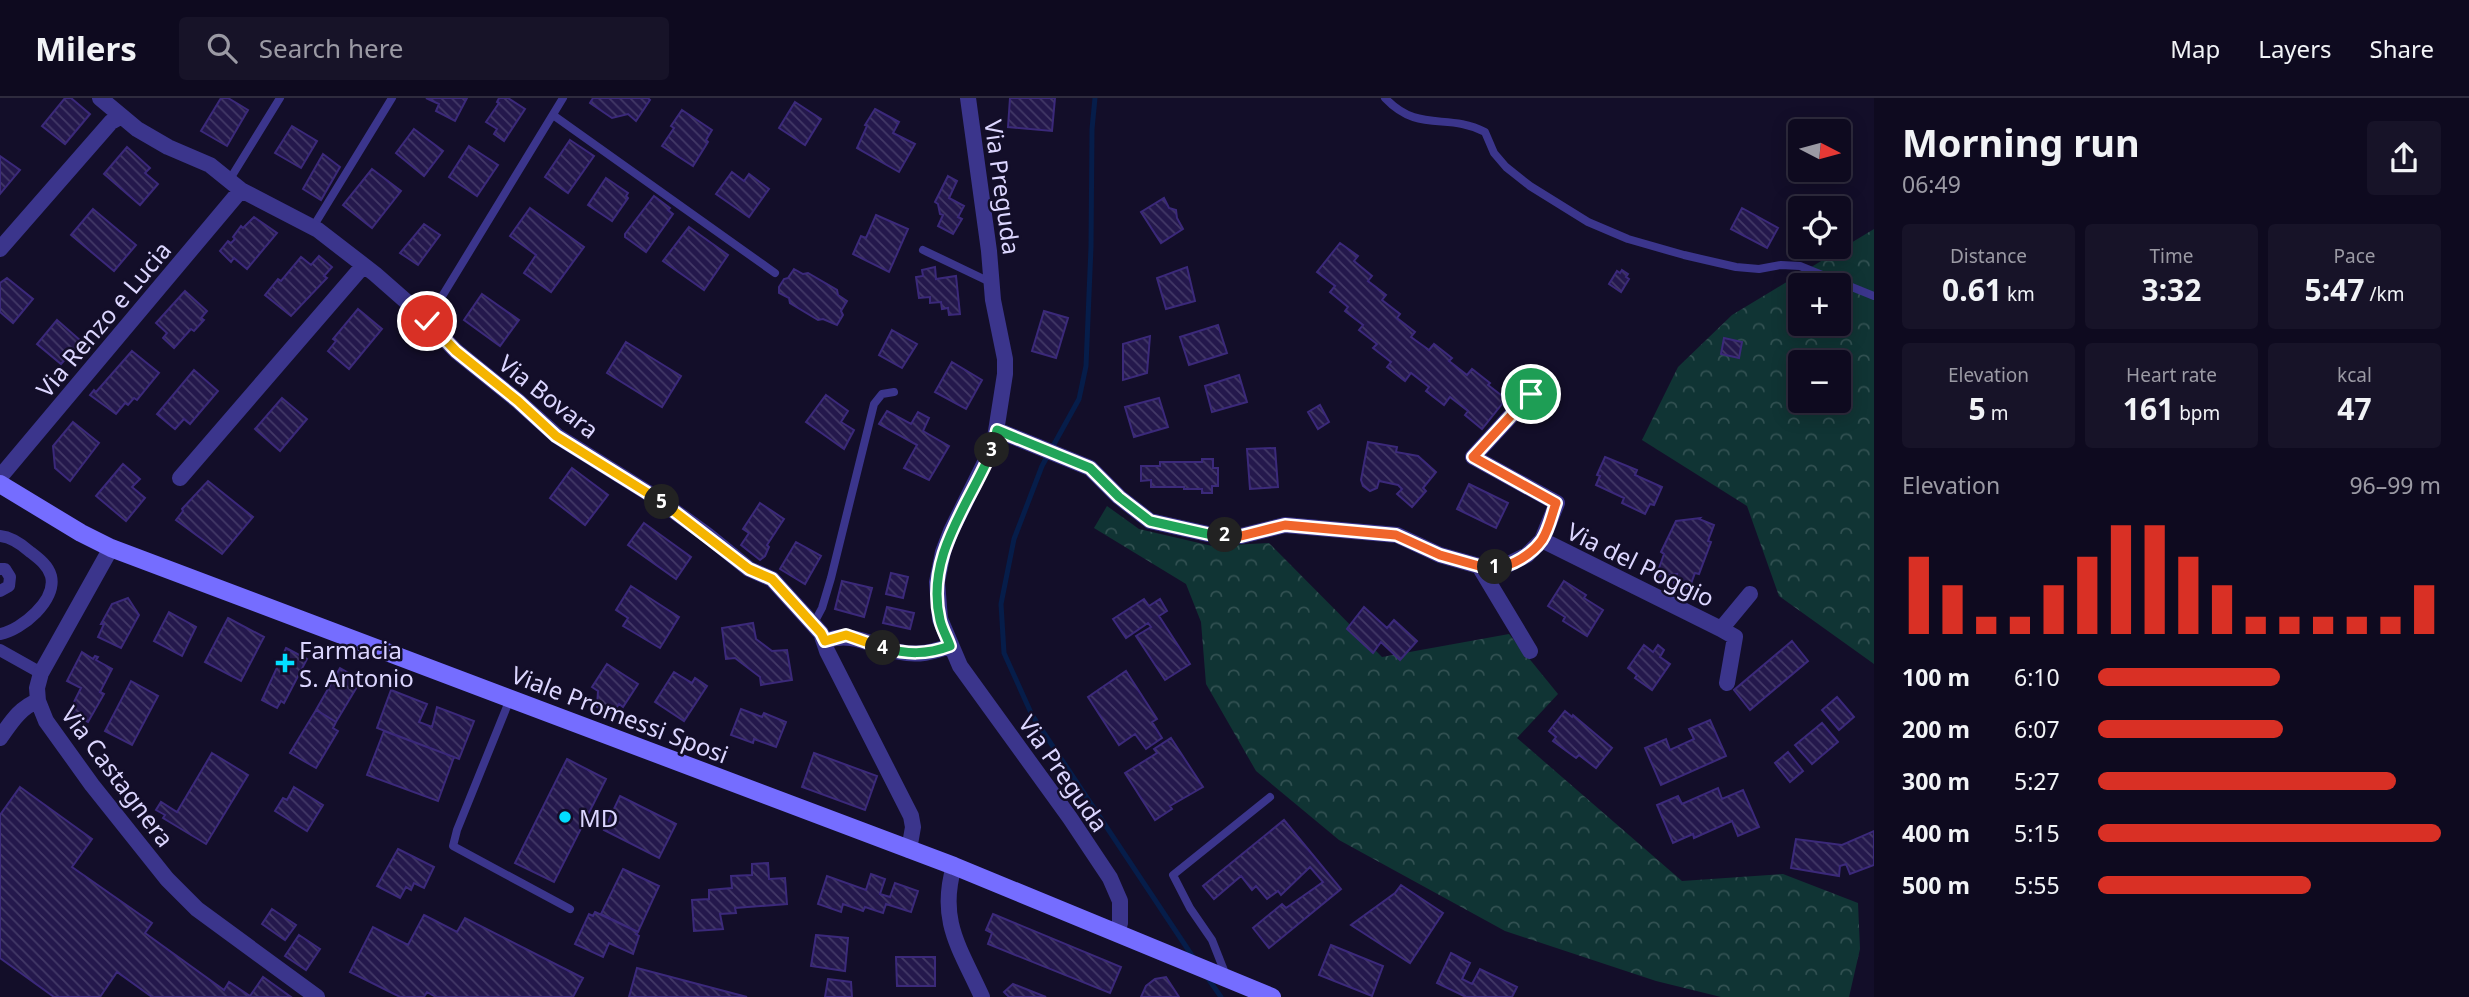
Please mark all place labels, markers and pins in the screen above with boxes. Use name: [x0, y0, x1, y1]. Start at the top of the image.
pin: [397, 291, 457, 351]
pin: [1501, 364, 1561, 424]
pin: 3: [974, 432, 1010, 468]
pin: 5: [644, 484, 680, 520]
pin: 2: [1208, 518, 1242, 552]
pin: 1: [1478, 550, 1512, 584]
pin: 4: [866, 630, 900, 666]
place label: Farmacia S. Antonio: [299, 633, 414, 694]
marker: Farmacia S. Antonio: [277, 655, 293, 671]
place label: MD: [579, 801, 618, 834]
marker: MD: [557, 809, 573, 825]

